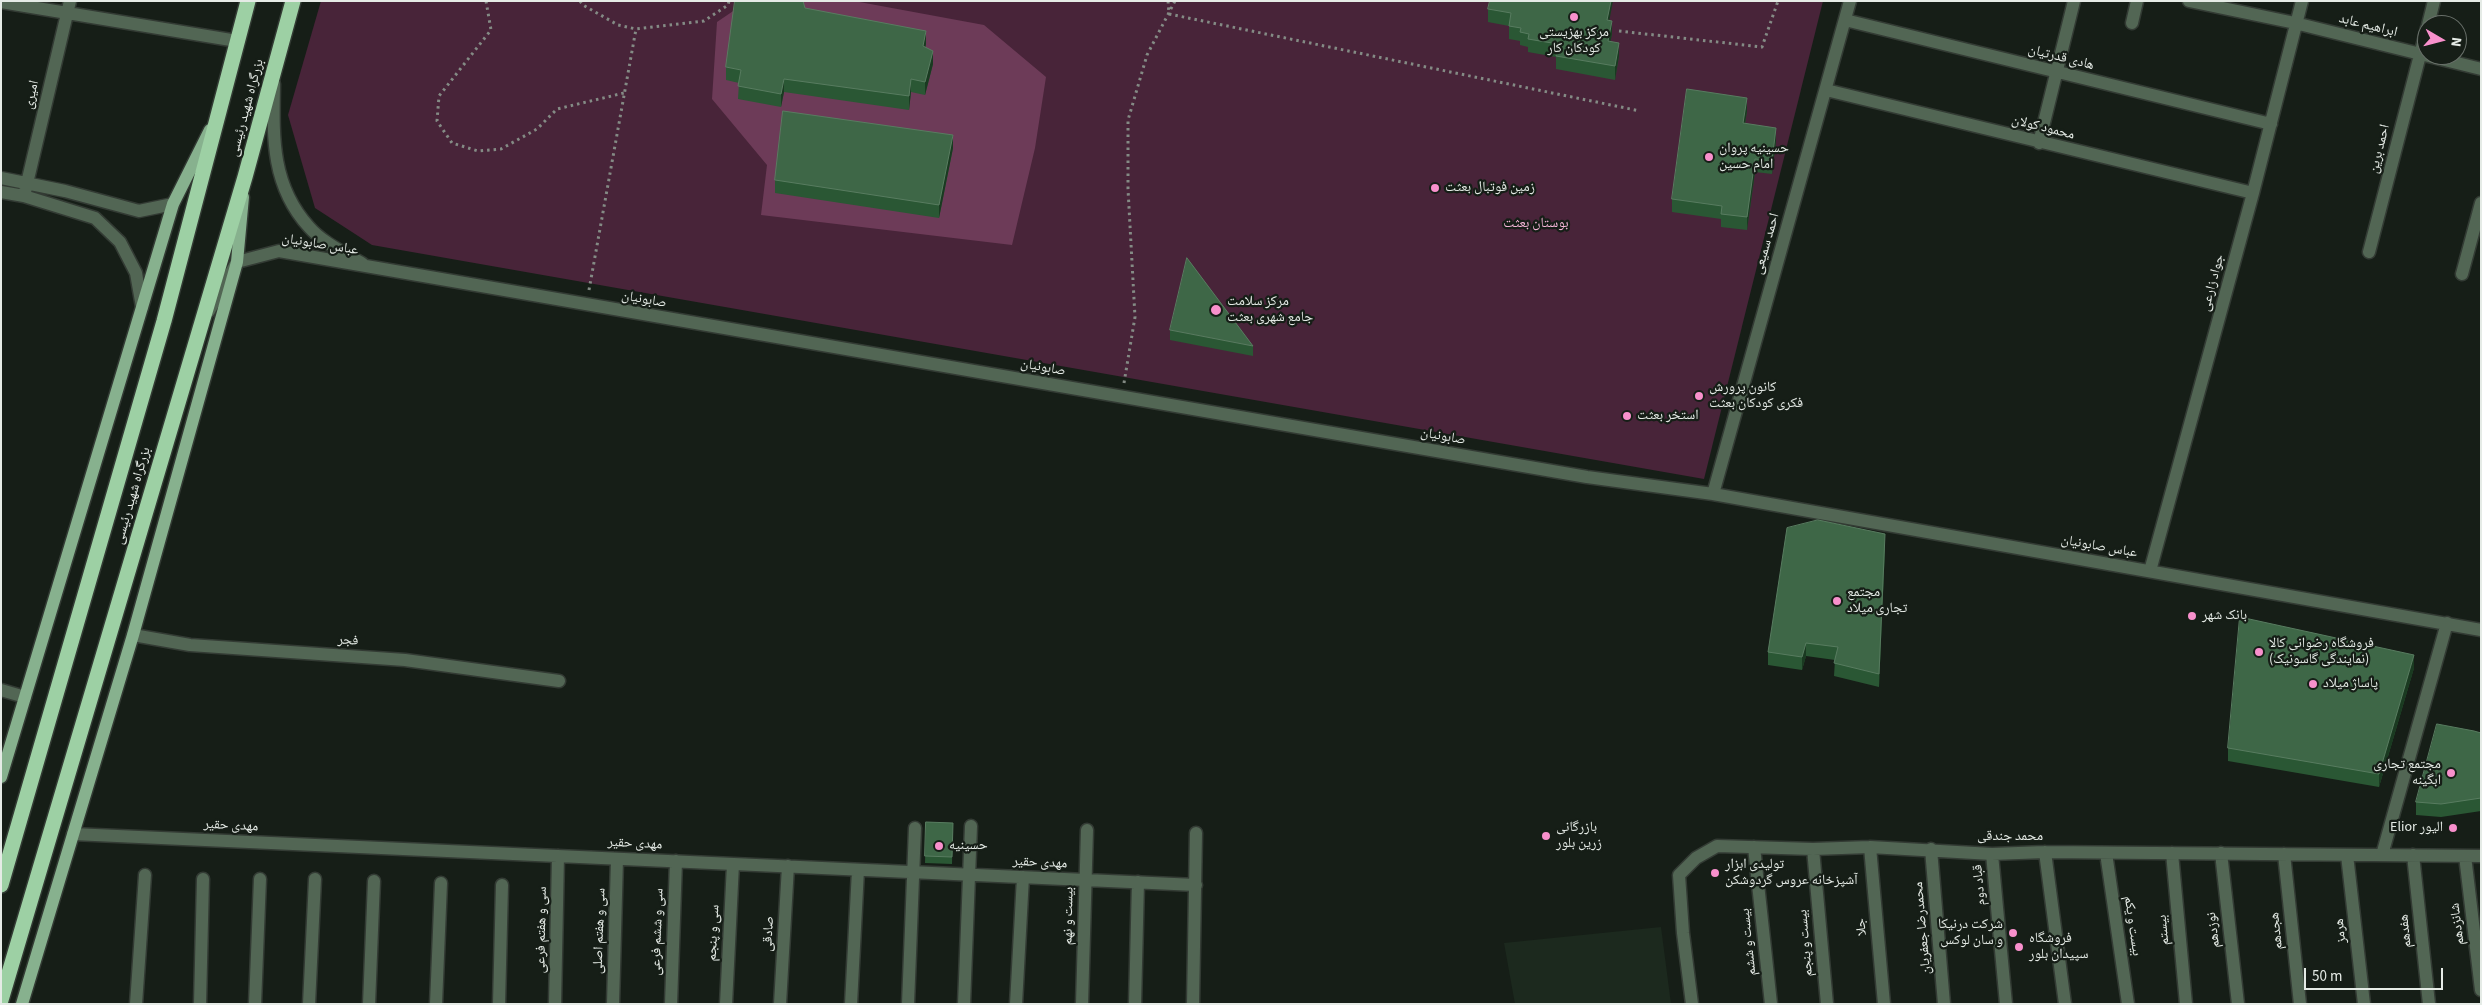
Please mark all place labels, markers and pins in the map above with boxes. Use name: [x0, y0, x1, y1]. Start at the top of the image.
marker: مرکز بهزیستی کودکان کار: [1568, 11, 1580, 23]
place label: مرکز بهزیستی کودکان کار: [1539, 25, 1609, 58]
place label: حسینیه پروان امام حسین: [1719, 141, 1789, 174]
marker: حسینیه پروان امام حسین: [1703, 151, 1715, 163]
place label: زمین فوتبال بعثت: [1445, 180, 1535, 196]
marker: زمین فوتبال بعثت: [1429, 182, 1441, 194]
place label: مرکز سلامت جامع شهری بعثت: [1227, 294, 1313, 326]
marker: مرکز سلامت جامع شهری بعثت: [1209, 303, 1223, 317]
place label: کانون پرورش فکری کودکان بعثت: [1709, 380, 1803, 412]
marker: کانون پرورش فکری کودکان بعثت: [1693, 390, 1705, 402]
place label: استخر بعثت: [1637, 408, 1698, 424]
marker: استخر بعثت: [1621, 410, 1633, 422]
place label: مجتمع تجاری میلاد: [1847, 585, 1907, 618]
marker: مجتمع تجاری میلاد: [1831, 595, 1843, 607]
place label: بانک شهر: [2202, 608, 2247, 624]
marker: بانک شهر: [2186, 610, 2198, 622]
place label: فروشگاه رضوانی کالا (نمایندگی گاسونیک): [2269, 636, 2374, 669]
marker: فروشگاه رضوانی کالا (نمایندگی گاسونیک): [2253, 646, 2265, 658]
place label: پاساژ میلاد: [2323, 676, 2378, 692]
marker: پاساژ میلاد: [2307, 678, 2319, 690]
place label: مجتمع تجاری ابگینه: [2373, 757, 2441, 790]
marker: مجتمع تجاری ابگینه: [2445, 767, 2457, 779]
place label: بازرگانی زرین بلور: [1556, 820, 1602, 852]
place label: Elior الیور: [2390, 820, 2443, 836]
marker: Elior الیور: [2447, 822, 2459, 834]
marker: بازرگانی زرین بلور: [1540, 830, 1552, 842]
place label: حسینیه: [949, 838, 988, 854]
marker: حسینیه: [933, 840, 945, 852]
place label: تولیدی ابزار آشپزخانه عروس گردوشکن: [1725, 857, 1858, 890]
marker: تولیدی ابزار آشپزخانه عروس گردوشکن: [1709, 867, 1721, 879]
place label: شرکت درنیکا و سان لوکس: [1938, 917, 2003, 950]
marker: شرکت درنیکا و سان لوکس: [2007, 927, 2019, 939]
place label: فروشگاه سپیدان بلور: [2029, 931, 2088, 964]
marker: فروشگاه سپیدان بلور: [2013, 941, 2025, 953]

